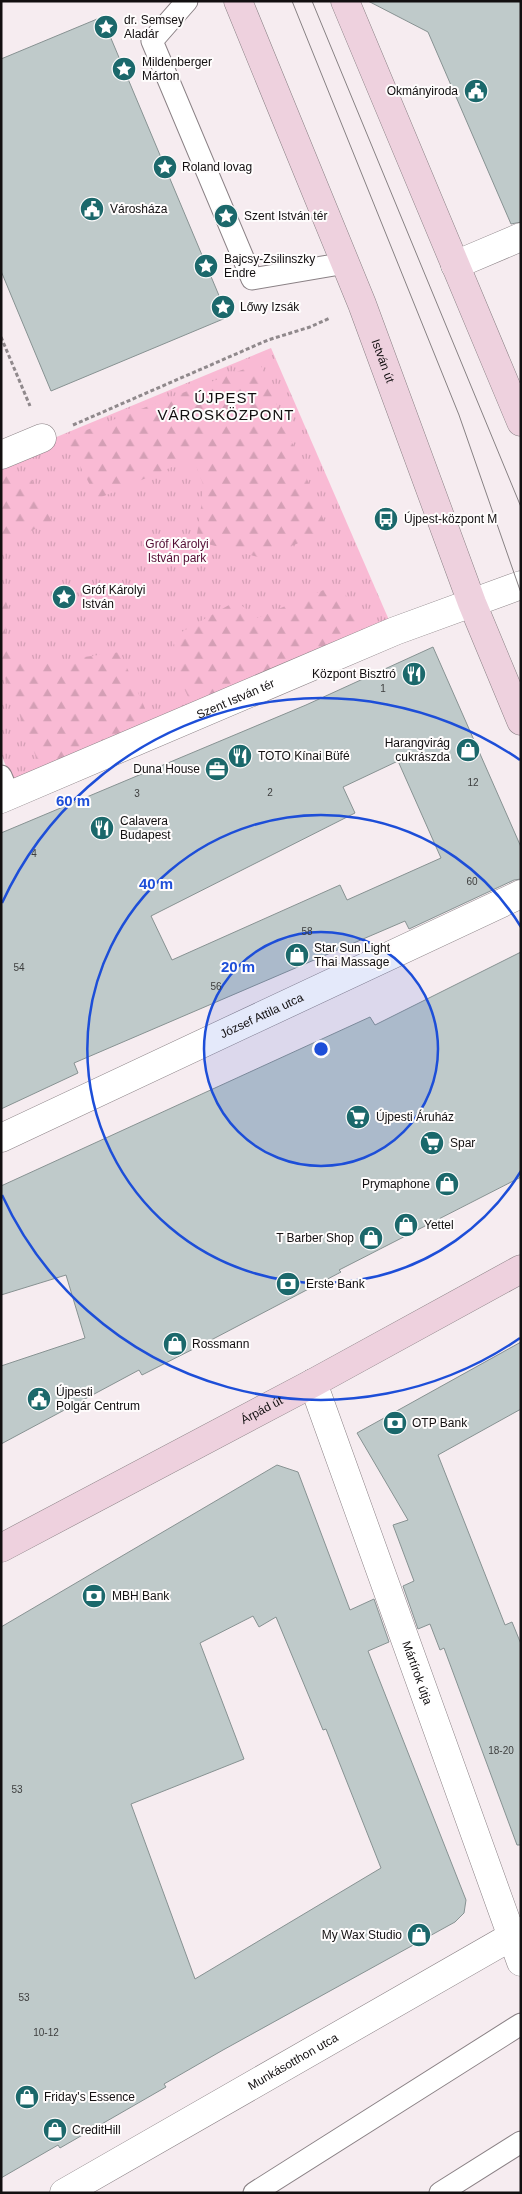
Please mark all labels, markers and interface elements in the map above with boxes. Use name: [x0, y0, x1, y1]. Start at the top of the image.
place label: dr. Semsey Aladár: [124, 13, 184, 41]
place icon: dr. Semsey Aladár: [93, 14, 119, 40]
place label: Mildenberger Márton: [142, 55, 212, 83]
place icon: Mildenberger Márton: [111, 56, 137, 82]
public building icon: Okmányiroda: [463, 78, 489, 104]
place label: Okmányiroda: [387, 84, 458, 98]
place icon: Roland lovag: [152, 154, 178, 180]
place label: Roland lovag: [182, 160, 252, 174]
public building icon: Városháza: [79, 196, 105, 222]
place label: Városháza: [110, 202, 168, 216]
place icon: Szent István tér: [213, 203, 239, 229]
place label: Szent István tér: [244, 209, 327, 223]
place label: Bajcsy-Zsilinszky Endre: [224, 252, 315, 280]
place icon: Bajcsy-Zsilinszky Endre: [193, 253, 219, 279]
place icon: Lőwy Izsák: [210, 294, 236, 320]
place label: Lőwy Izsák: [240, 300, 300, 314]
street label: István út: [369, 337, 398, 385]
district label: ÚJPEST VÁROSKÖZPONT: [157, 389, 295, 423]
bus stop icon: Újpest-központ M: [373, 506, 399, 532]
place label: Újpest-központ M: [404, 511, 497, 526]
park label: Gróf Károlyi István park: [145, 537, 209, 565]
place label: Gróf Károlyi István: [82, 583, 145, 611]
place icon: Gróf Károlyi István: [51, 584, 77, 610]
restaurant icon: Központ Bisztró: [401, 661, 427, 687]
place label: Központ Bisztró: [312, 667, 396, 681]
street label: Szent István tér: [194, 676, 277, 722]
house number: 1: [380, 683, 386, 694]
place label: Harangvirág cukrászda: [385, 736, 450, 764]
shop icon: Harangvirág cukrászda: [455, 737, 481, 763]
restaurant icon: TOTO Kínai Büfé: [227, 743, 253, 769]
place label: TOTO Kínai Büfé: [258, 749, 350, 763]
office icon: Duna House: [204, 756, 230, 782]
place label: Duna House: [133, 762, 200, 776]
house number: 12: [467, 777, 479, 788]
house number: 2: [267, 787, 273, 798]
house number: 3: [134, 788, 140, 799]
text: 60 m: [56, 792, 90, 809]
place label: Calavera Budapest: [120, 814, 171, 842]
restaurant icon: Calavera Budapest: [89, 815, 115, 841]
house number: 4: [31, 848, 37, 859]
text: 40 m: [139, 875, 173, 892]
house number: 60: [466, 876, 478, 887]
house number: 58: [301, 926, 313, 937]
place label: Star Sun Light Thai Massage: [314, 941, 391, 969]
shop icon: Star Sun Light Thai Massage: [284, 942, 310, 968]
text: 20 m: [221, 958, 255, 975]
house number: 54: [13, 962, 25, 973]
house number: 56: [210, 981, 222, 992]
street label: József Attila utca: [218, 990, 306, 1041]
centre of rings: [312, 1040, 330, 1058]
supermarket icon: Újpesti Áruház: [345, 1104, 371, 1130]
place label: Újpesti Áruház: [376, 1109, 454, 1124]
supermarket icon: Spar: [419, 1130, 445, 1156]
place label: Spar: [450, 1136, 475, 1150]
shop icon: Prymaphone: [434, 1171, 460, 1197]
place label: Prymaphone: [362, 1177, 430, 1191]
shop icon: Yettel: [393, 1212, 419, 1238]
place label: Yettel: [424, 1218, 454, 1232]
shop icon: T Barber Shop: [358, 1225, 384, 1251]
place label: T Barber Shop: [276, 1231, 354, 1245]
bank icon: Erste Bank: [275, 1271, 301, 1297]
place label: Erste Bank: [306, 1277, 366, 1291]
shop icon: Rossmann: [162, 1331, 188, 1357]
place label: Rossmann: [192, 1337, 249, 1351]
place label: Újpesti Polgár Centrum: [56, 1384, 140, 1413]
public building icon: Újpesti Polgár Centrum: [26, 1386, 52, 1412]
street label: Árpád út: [238, 1393, 286, 1427]
bank icon: OTP Bank: [382, 1410, 408, 1436]
place label: OTP Bank: [412, 1416, 468, 1430]
bank icon: MBH Bank: [81, 1583, 107, 1609]
place label: MBH Bank: [112, 1589, 170, 1603]
street label: Mártírok útja: [399, 1639, 435, 1707]
house number: 18-20: [488, 1745, 514, 1756]
house number: 53: [11, 1784, 23, 1795]
shop icon: My Wax Studio: [406, 1922, 432, 1948]
place label: My Wax Studio: [322, 1928, 402, 1942]
house number: 53: [18, 1992, 30, 2003]
house number: 10-12: [33, 2027, 59, 2038]
street label: Munkásotthon utca: [245, 2030, 341, 2093]
shop icon: Friday's Essence: [14, 2084, 40, 2110]
place label: Friday's Essence: [44, 2090, 135, 2104]
shop icon: CreditHill: [42, 2117, 68, 2143]
place label: CreditHill: [72, 2123, 121, 2137]

